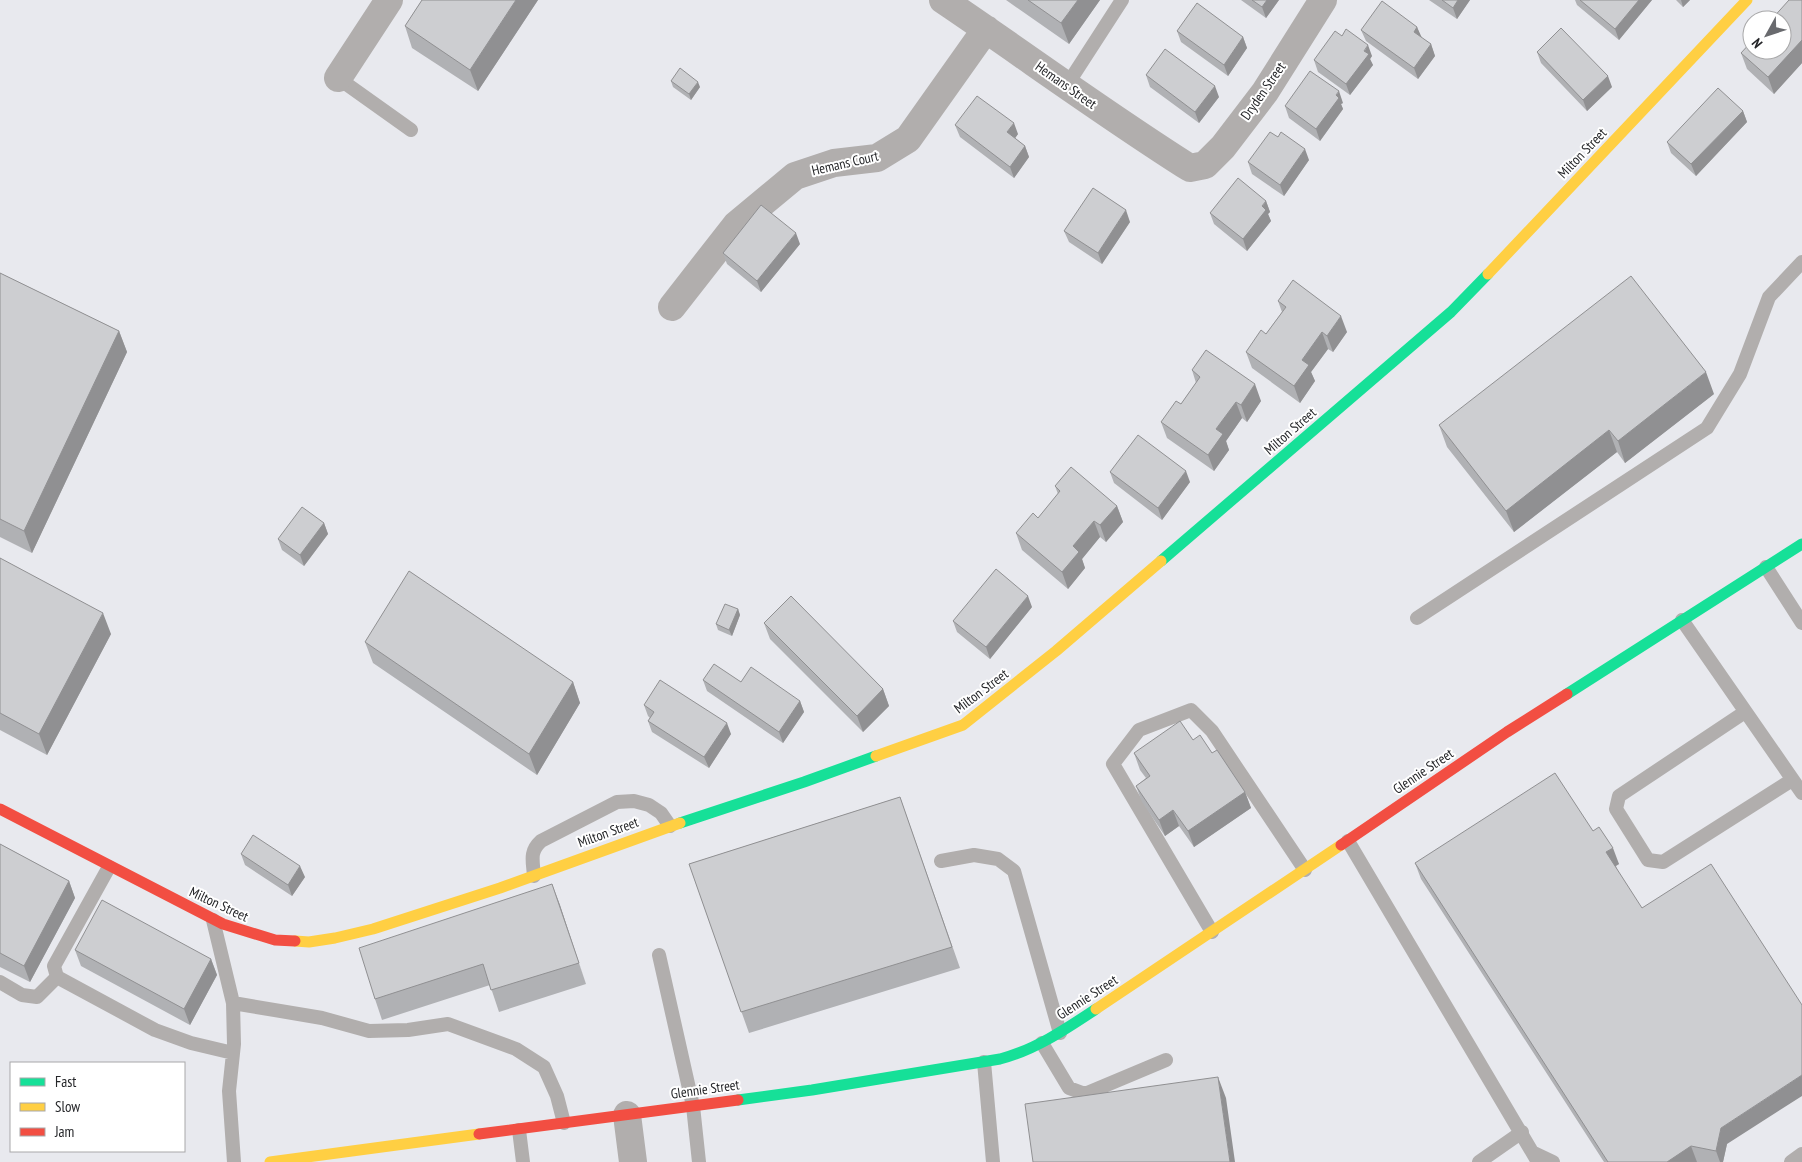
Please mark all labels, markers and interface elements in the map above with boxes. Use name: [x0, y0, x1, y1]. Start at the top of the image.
north arrow: [1742, 10, 1792, 60]
text: N: [1748, 35, 1766, 52]
street label: Hemans Street: [1032, 57, 1100, 113]
street label: Dryden Street: [1237, 59, 1289, 123]
street label: Milton Street: [1554, 124, 1610, 182]
street label: Hemans Court: [810, 147, 880, 179]
street label: Milton Street: [1260, 403, 1320, 458]
street label: Milton Street: [950, 665, 1012, 717]
street label: Glennie Street: [1389, 744, 1457, 798]
street label: Milton Street: [575, 813, 641, 851]
street label: Milton Street: [187, 883, 252, 926]
street label: Glennie Street: [1053, 971, 1121, 1023]
legend: [10, 1062, 185, 1152]
text: Fast: [55, 1072, 76, 1091]
street label: Glennie Street: [670, 1075, 741, 1103]
text: Slow: [55, 1097, 80, 1116]
text: Jam: [54, 1122, 74, 1141]

